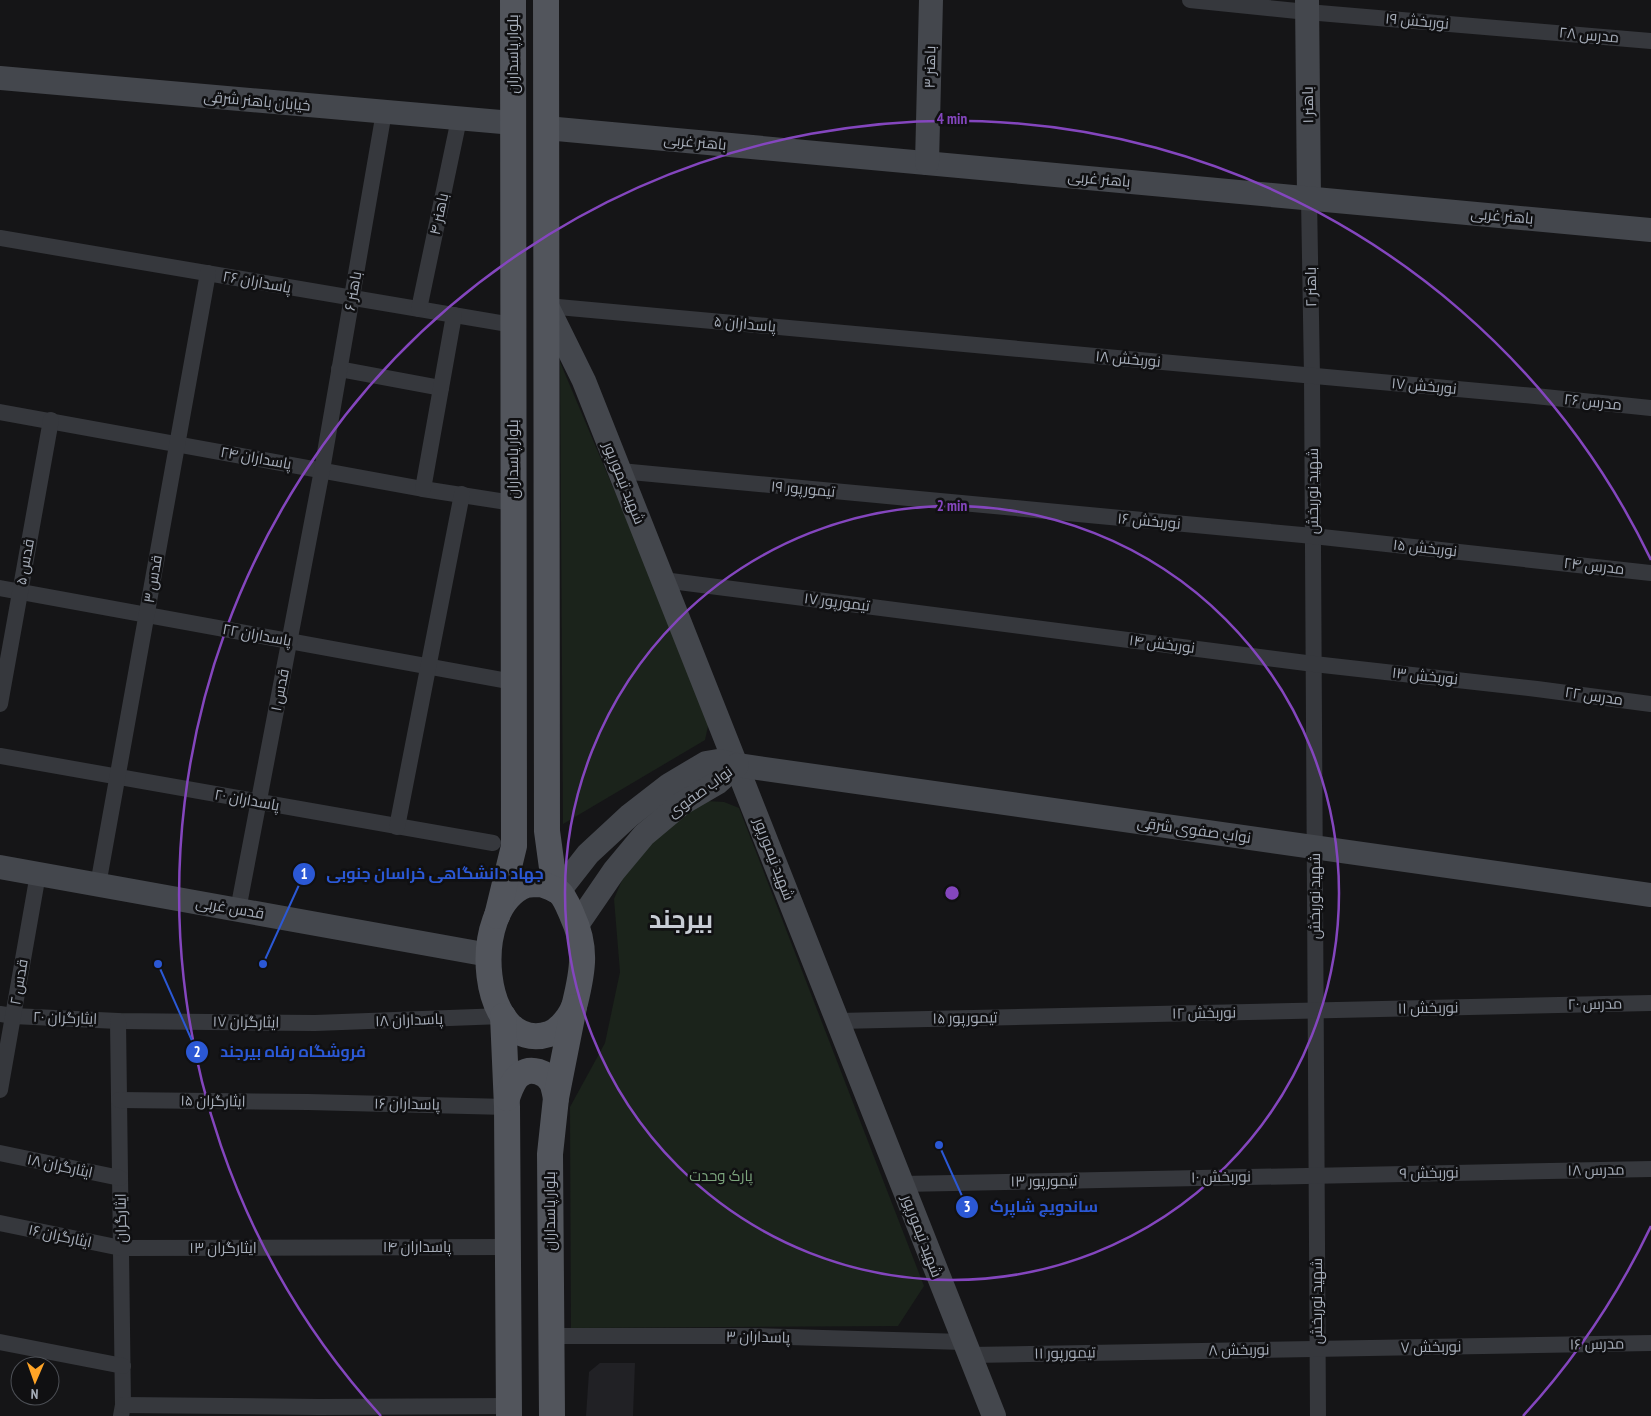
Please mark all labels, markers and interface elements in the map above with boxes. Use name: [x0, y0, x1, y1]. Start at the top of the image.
street label: نوربخش ۱۹: [1384, 8, 1450, 34]
street label: بلوار پاسداران: [503, 14, 523, 94]
street label: مدرس ۲۸: [1558, 22, 1620, 48]
street label: باهنر ۳: [920, 46, 939, 88]
street label: خیابان باهنر شرقی: [203, 86, 311, 116]
street label: باهنر ۱: [1298, 86, 1317, 124]
text: 4 min: [937, 109, 967, 128]
street label: باهنر غربی: [663, 129, 727, 155]
street label: باهنر غربی: [1067, 166, 1131, 192]
street label: باهنر ۴: [425, 191, 452, 237]
street label: باهنر غربی: [1470, 203, 1534, 229]
street label: پاسداران ۲۶: [221, 266, 293, 298]
street label: باهنر ۲: [1301, 267, 1320, 307]
street label: باهنر ۶: [340, 270, 365, 312]
street label: پاسداران ۵: [713, 311, 777, 337]
street label: نوربخش ۱۸: [1094, 346, 1162, 372]
street label: نوربخش ۱۷: [1390, 373, 1458, 399]
street label: مدرس ۲۶: [1563, 389, 1623, 415]
street label: بلوار پاسداران: [503, 419, 523, 499]
street label: شهید تیمورپور: [598, 438, 650, 527]
street label: پاسداران ۲۴: [219, 442, 293, 474]
street label: شهید نوربخش: [1303, 448, 1323, 534]
street label: تیمورپور ۱۹: [770, 476, 836, 502]
text: 2 min: [937, 496, 967, 515]
street label: نوربخش ۱۶: [1117, 508, 1181, 534]
street label: نوربخش ۱۵: [1392, 535, 1458, 561]
street label: قدس ۵: [11, 537, 39, 587]
street label: قدس ۳: [139, 553, 167, 605]
street label: مدرس ۲۴: [1563, 553, 1625, 579]
street label: تیمورپور ۱۷: [803, 588, 871, 616]
street label: پاسداران ۲۲: [221, 619, 293, 651]
street label: نوربخش ۱۴: [1128, 630, 1196, 658]
street label: نوربخش ۱۳: [1391, 663, 1459, 689]
street label: قدس ۱: [266, 667, 294, 713]
street label: مدرس ۲۲: [1564, 682, 1624, 710]
street label: نواب صفوی: [663, 762, 737, 822]
street label: پاسداران ۲۰: [213, 784, 281, 816]
street label: نواب صفوی شرقی: [1136, 812, 1252, 848]
street label: شهید تیمورپور: [749, 814, 799, 903]
street label: شهید نوربخش: [1305, 853, 1325, 939]
callout: جهاد دانشگاهی خراسان جنوبی: [291, 858, 554, 889]
text: جهاد دانشگاهی خراسان جنوبی: [326, 863, 544, 883]
text: 1: [300, 864, 308, 883]
centre of rings: [943, 884, 961, 902]
street label: قدس غربی: [194, 892, 266, 924]
district label: بیرجند: [649, 903, 713, 935]
street label: قدس ۲: [5, 957, 33, 1007]
street label: مدرس ۲۰: [1568, 994, 1622, 1014]
street label: نوربخش ۱۱: [1397, 997, 1459, 1019]
street label: نوربخش ۱۲: [1172, 1002, 1236, 1024]
street label: ایثارگران ۲۰: [33, 1007, 97, 1029]
street label: تیمورپور ۱۵: [932, 1007, 998, 1029]
street label: پاسداران ۱۸: [375, 1009, 443, 1031]
street label: ایثارگران ۱۷: [213, 1011, 279, 1033]
callout: فروشگاه رفاه بیرجند: [185, 1036, 375, 1067]
text: فروشگاه رفاه بیرجند: [220, 1041, 366, 1061]
text: 2: [193, 1042, 201, 1061]
street label: ایثارگران ۱۵: [180, 1090, 246, 1112]
street label: پاسداران ۱۶: [374, 1093, 440, 1115]
street label: ایثارگران ۱۸: [25, 1149, 95, 1183]
street label: مدرس ۱۸: [1567, 1160, 1625, 1180]
street label: نوربخش ۹: [1399, 1162, 1459, 1184]
park label: پارک وحدت: [689, 1166, 753, 1186]
street label: نوربخش ۱۰: [1191, 1166, 1251, 1188]
street label: تیمورپور ۱۳: [1010, 1170, 1078, 1192]
street label: بلوار پاسداران: [540, 1171, 560, 1251]
street label: شهید تیمورپور: [897, 1191, 947, 1280]
callout: ساندویچ شاپرک: [955, 1191, 1108, 1222]
street label: ایثارگران: [111, 1193, 131, 1243]
text: ساندویچ شاپرک: [990, 1196, 1098, 1218]
text: 3: [963, 1197, 971, 1216]
street label: ایثارگران ۱۶: [26, 1220, 94, 1252]
street label: پاسداران ۱۴: [383, 1237, 451, 1257]
street label: ایثارگران ۱۳: [189, 1238, 257, 1258]
street label: شهید نوربخش: [1307, 1258, 1327, 1344]
street label: پاسداران ۳: [726, 1326, 790, 1348]
street label: مدرس ۱۶: [1569, 1334, 1625, 1354]
street label: نوربخش ۷: [1400, 1336, 1462, 1358]
street label: نوربخش ۸: [1208, 1339, 1270, 1361]
street label: تیمورپور ۱۱: [1034, 1342, 1096, 1364]
north arrow: [10, 1356, 60, 1406]
text: N: [30, 1385, 39, 1403]

